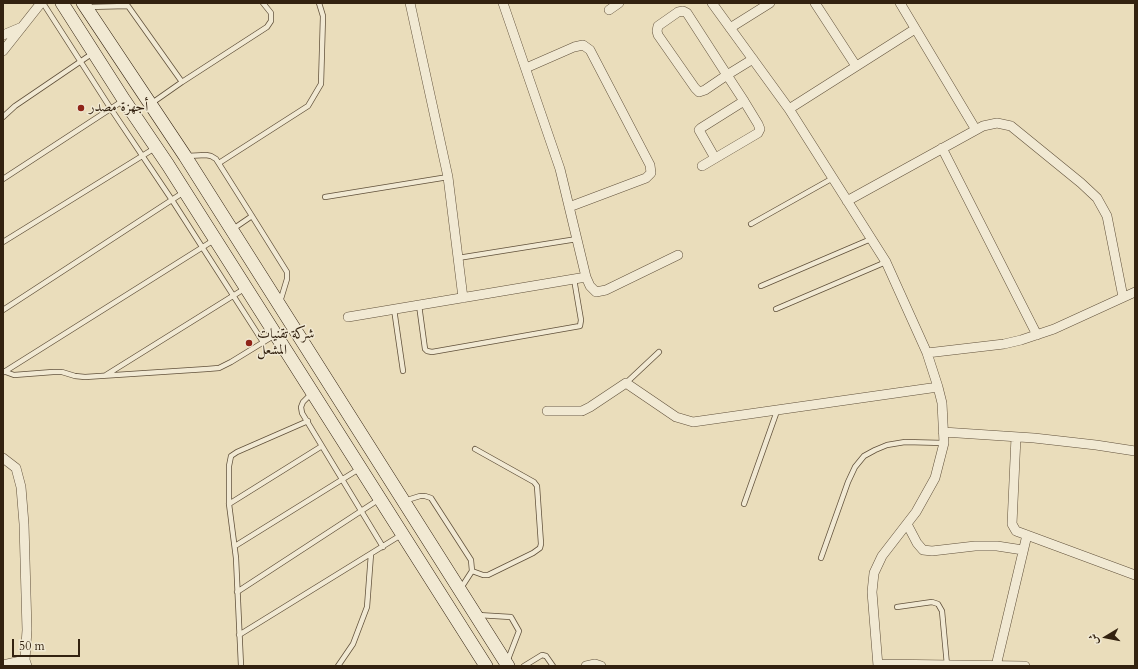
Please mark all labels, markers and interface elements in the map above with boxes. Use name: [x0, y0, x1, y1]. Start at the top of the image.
place label: أجهزة مصدر: [89, 100, 148, 116]
marker: أجهزة مصدر: [76, 103, 86, 113]
place label: شركة تقنيات المشعل: [257, 327, 314, 360]
marker: شركة تقنيات المشعل: [244, 338, 254, 348]
north arrow: [1086, 617, 1126, 657]
scale bar: [14, 631, 82, 657]
text: ش: [1085, 632, 1102, 646]
text: 50 m: [19, 638, 45, 654]

